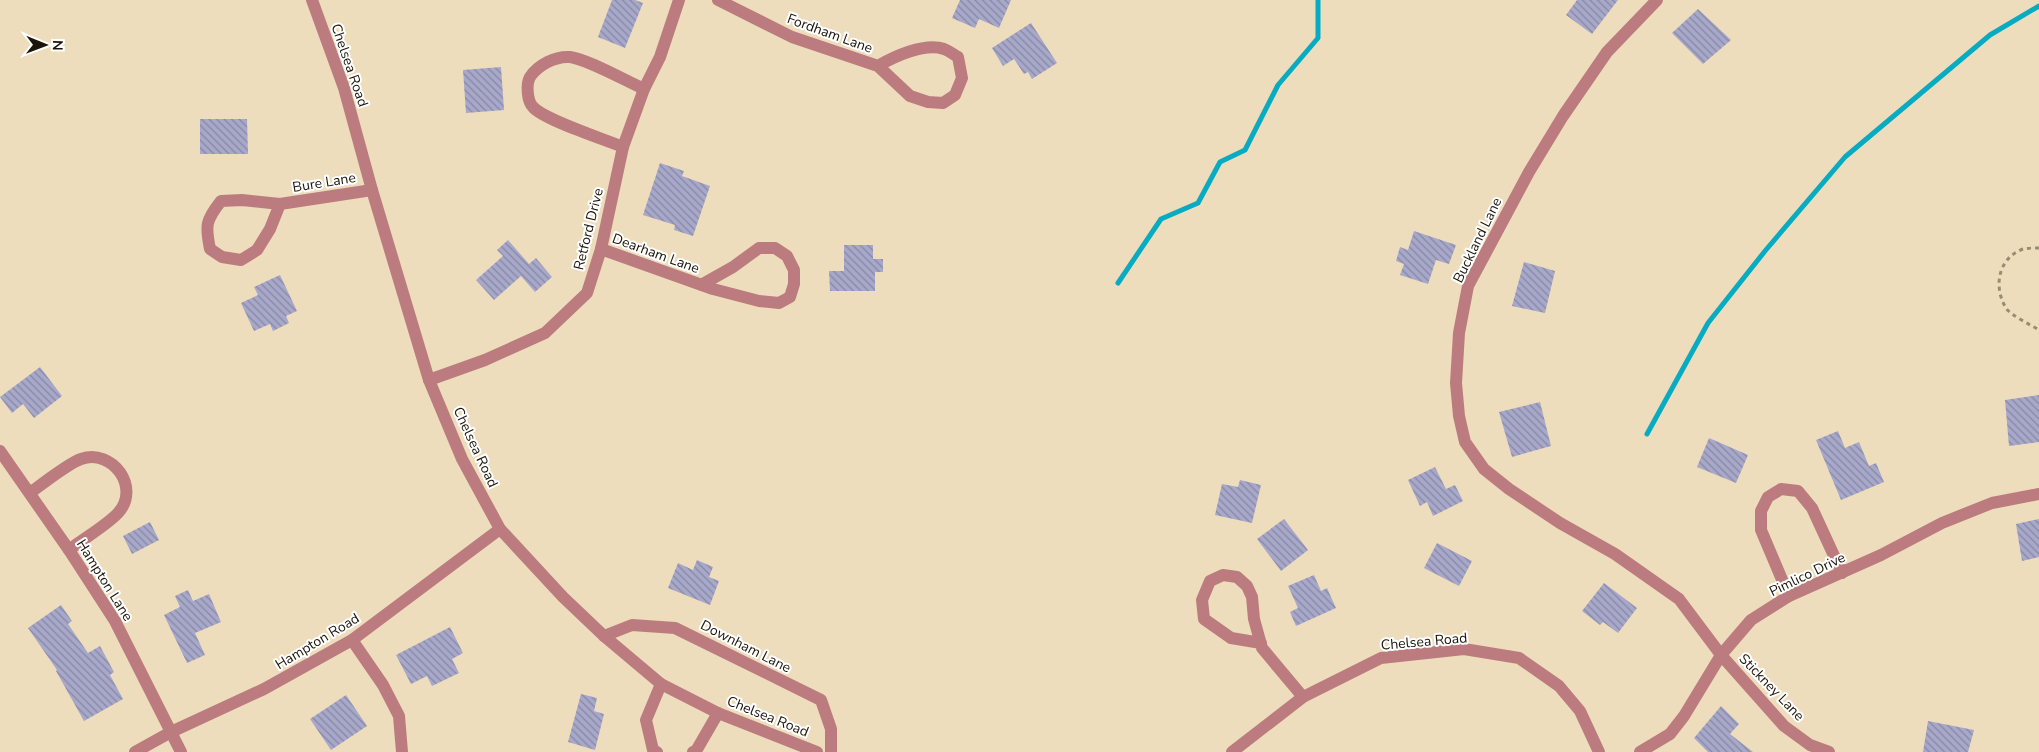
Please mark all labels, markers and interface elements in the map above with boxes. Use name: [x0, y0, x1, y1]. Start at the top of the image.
street label: Fordham Lane: [784, 9, 875, 58]
north arrow: [20, 20, 70, 70]
street label: Chelsea Road: [326, 21, 373, 109]
text: N: [48, 40, 67, 51]
street label: Bure Lane: [291, 168, 357, 197]
street label: Retford Drive: [569, 186, 608, 272]
street label: Buckland Lane: [1449, 194, 1506, 286]
street label: Dearham Lane: [610, 229, 702, 278]
street label: Chelsea Road: [449, 404, 502, 491]
street label: Hampton Lane: [72, 536, 137, 625]
street label: Pimlico Drive: [1766, 548, 1848, 601]
street label: Hampton Road: [272, 609, 363, 674]
street label: Downham Lane: [697, 615, 794, 677]
street label: Chelsea Road: [1380, 628, 1468, 655]
street label: Stickney Lane: [1735, 650, 1809, 725]
street label: Chelsea Road: [724, 691, 812, 742]

